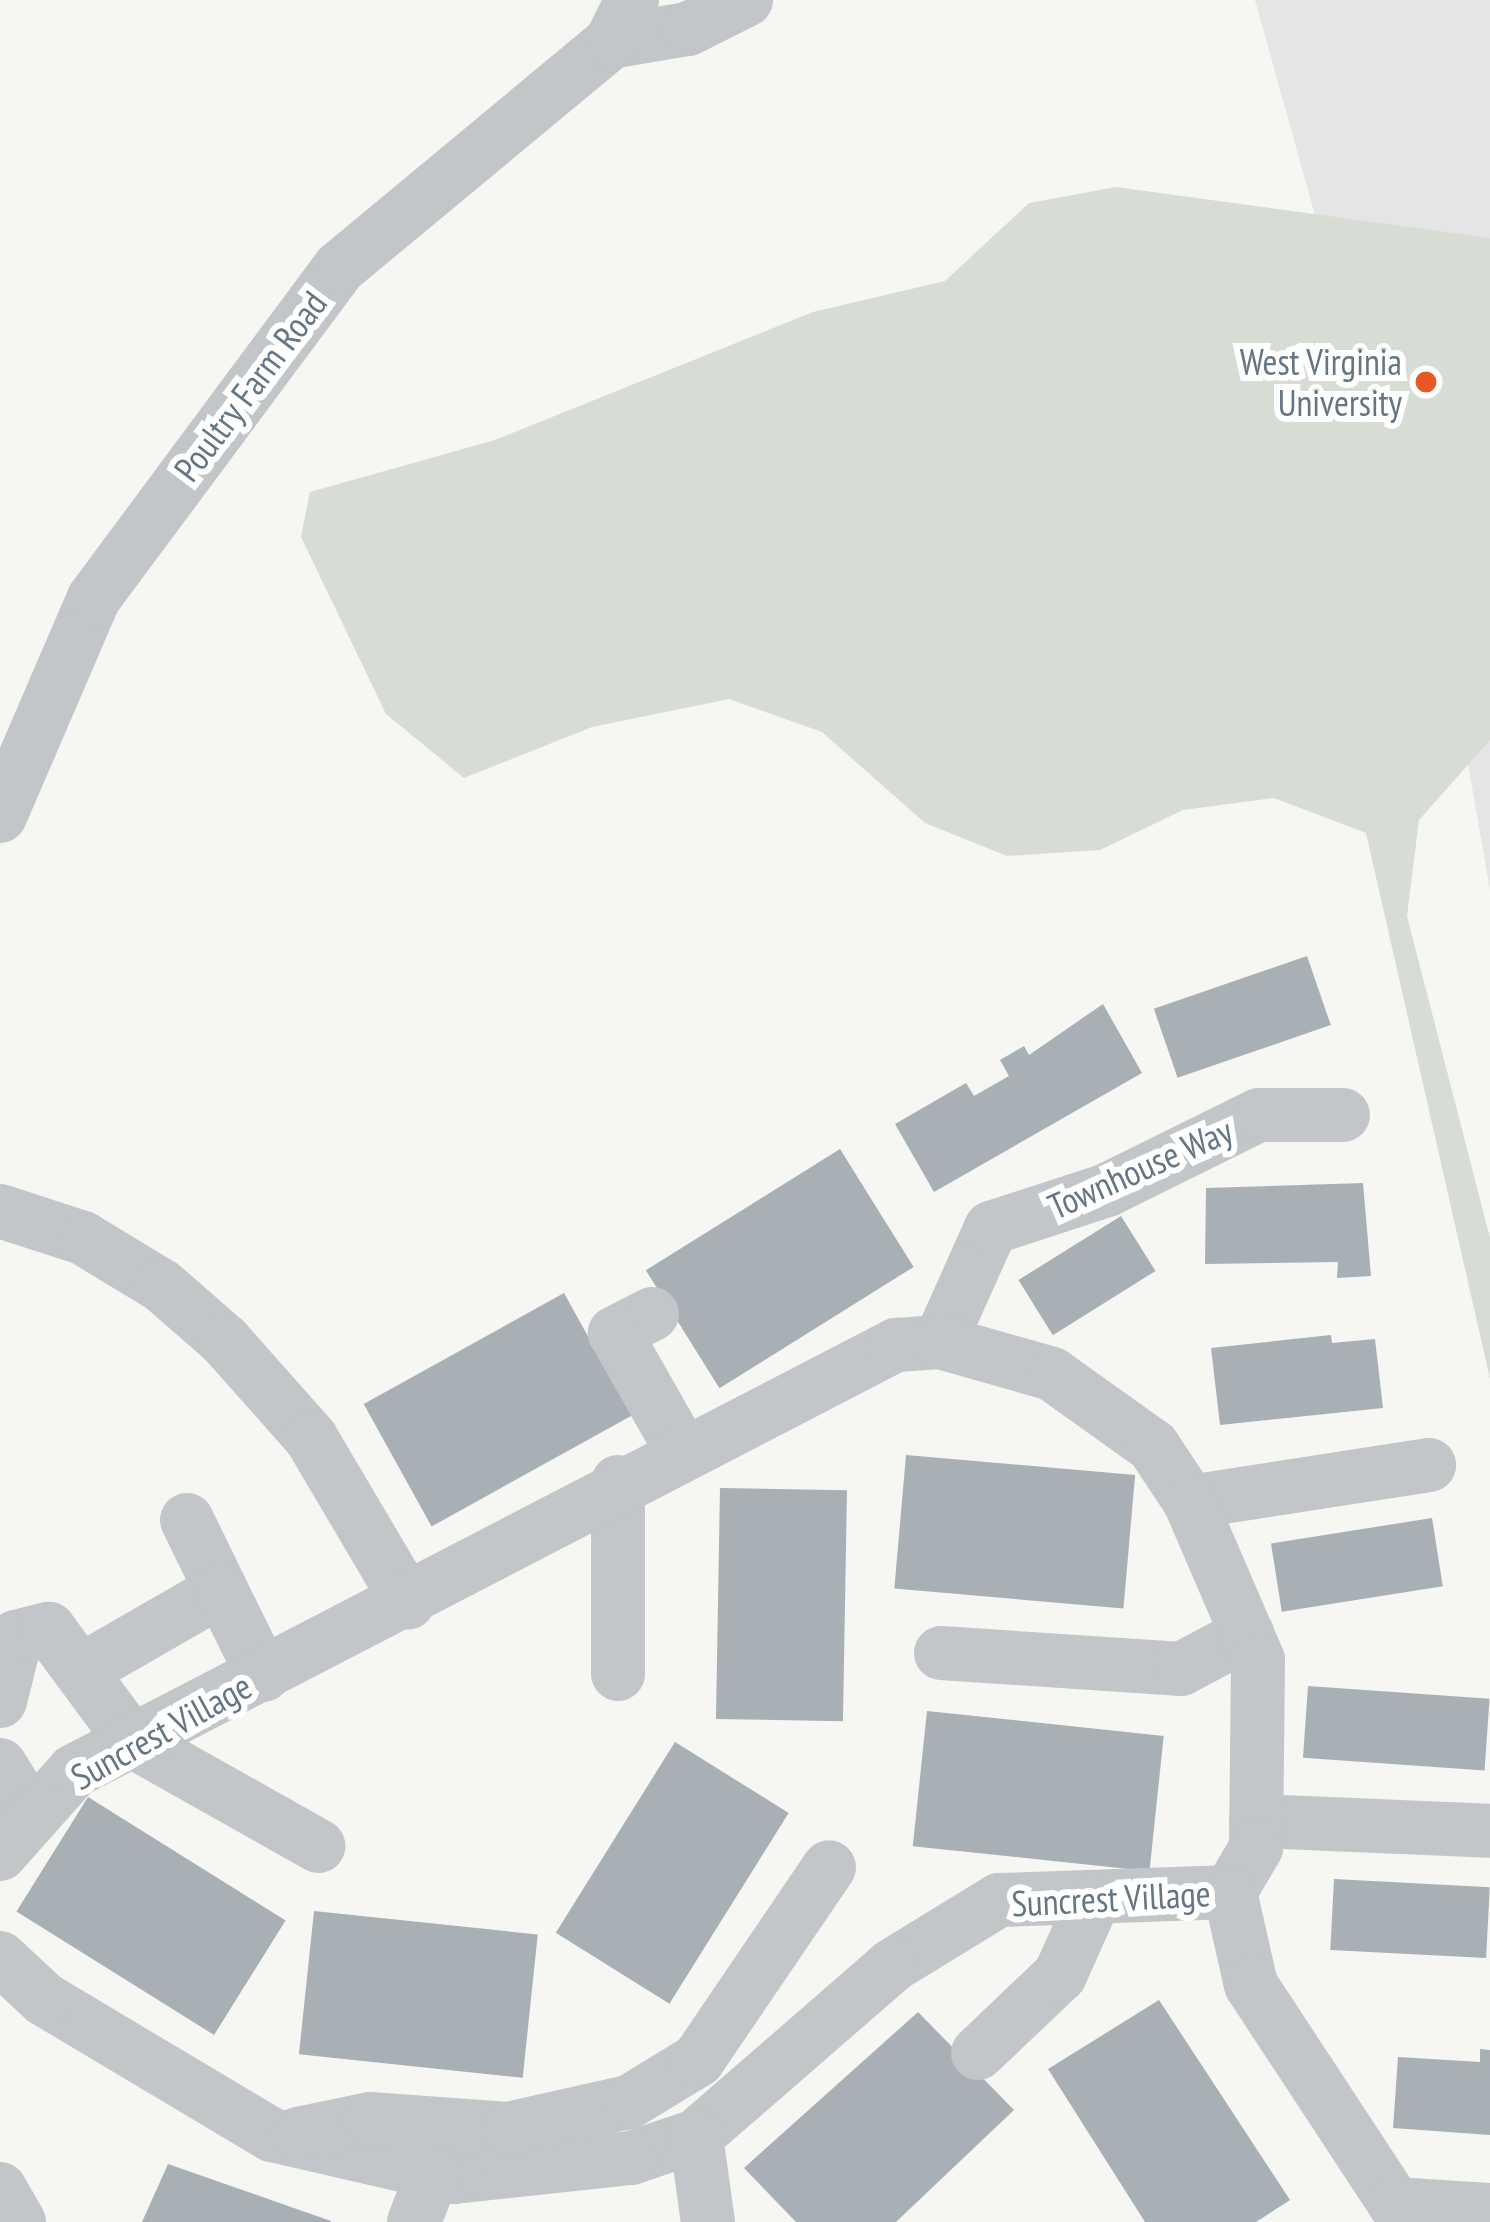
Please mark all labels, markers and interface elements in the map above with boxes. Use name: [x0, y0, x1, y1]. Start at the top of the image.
street label: Poultry Farm Road: [164, 282, 336, 490]
place label: West Virginia University: [1239, 339, 1402, 424]
marker: West Virginia University: [1413, 369, 1439, 395]
street label: Townhouse Way: [1041, 1108, 1239, 1228]
street label: Suncrest Village: [63, 1664, 259, 1798]
street label: Suncrest Village: [1010, 1871, 1212, 1925]

